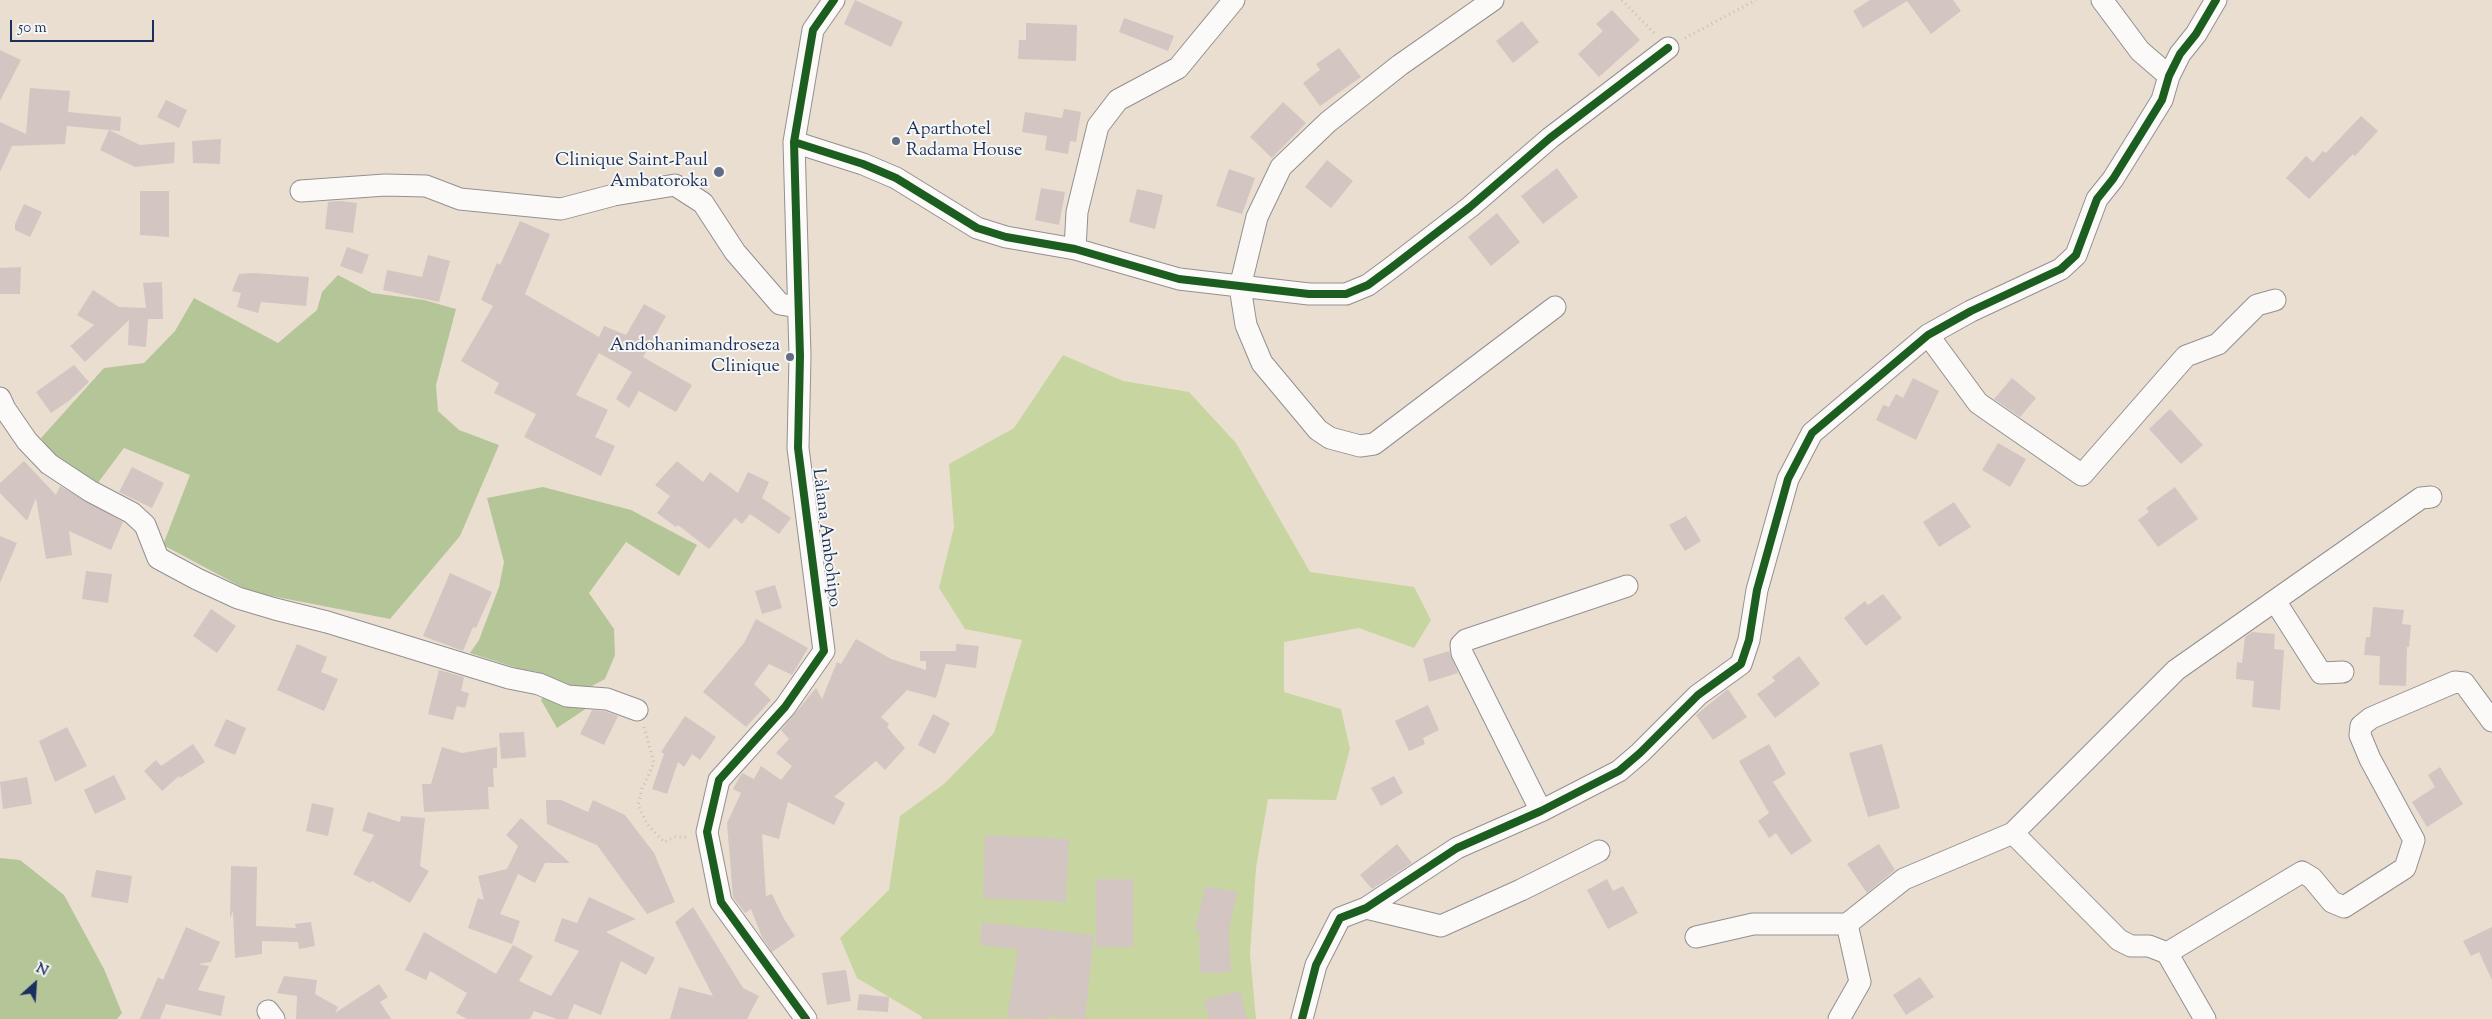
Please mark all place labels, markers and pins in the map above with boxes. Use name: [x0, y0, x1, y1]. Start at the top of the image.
place label: Aparthotel Radama House: [906, 120, 1022, 162]
marker: Aparthotel Radama House: [890, 135, 902, 147]
place label: Clinique Saint-Paul Ambatoroka: [555, 151, 708, 193]
marker: Clinique Saint-Paul Ambatoroka: [712, 165, 726, 179]
place label: Andohanimandroseza Clinique: [610, 336, 780, 378]
marker: Andohanimandroseza Clinique: [784, 351, 796, 363]

